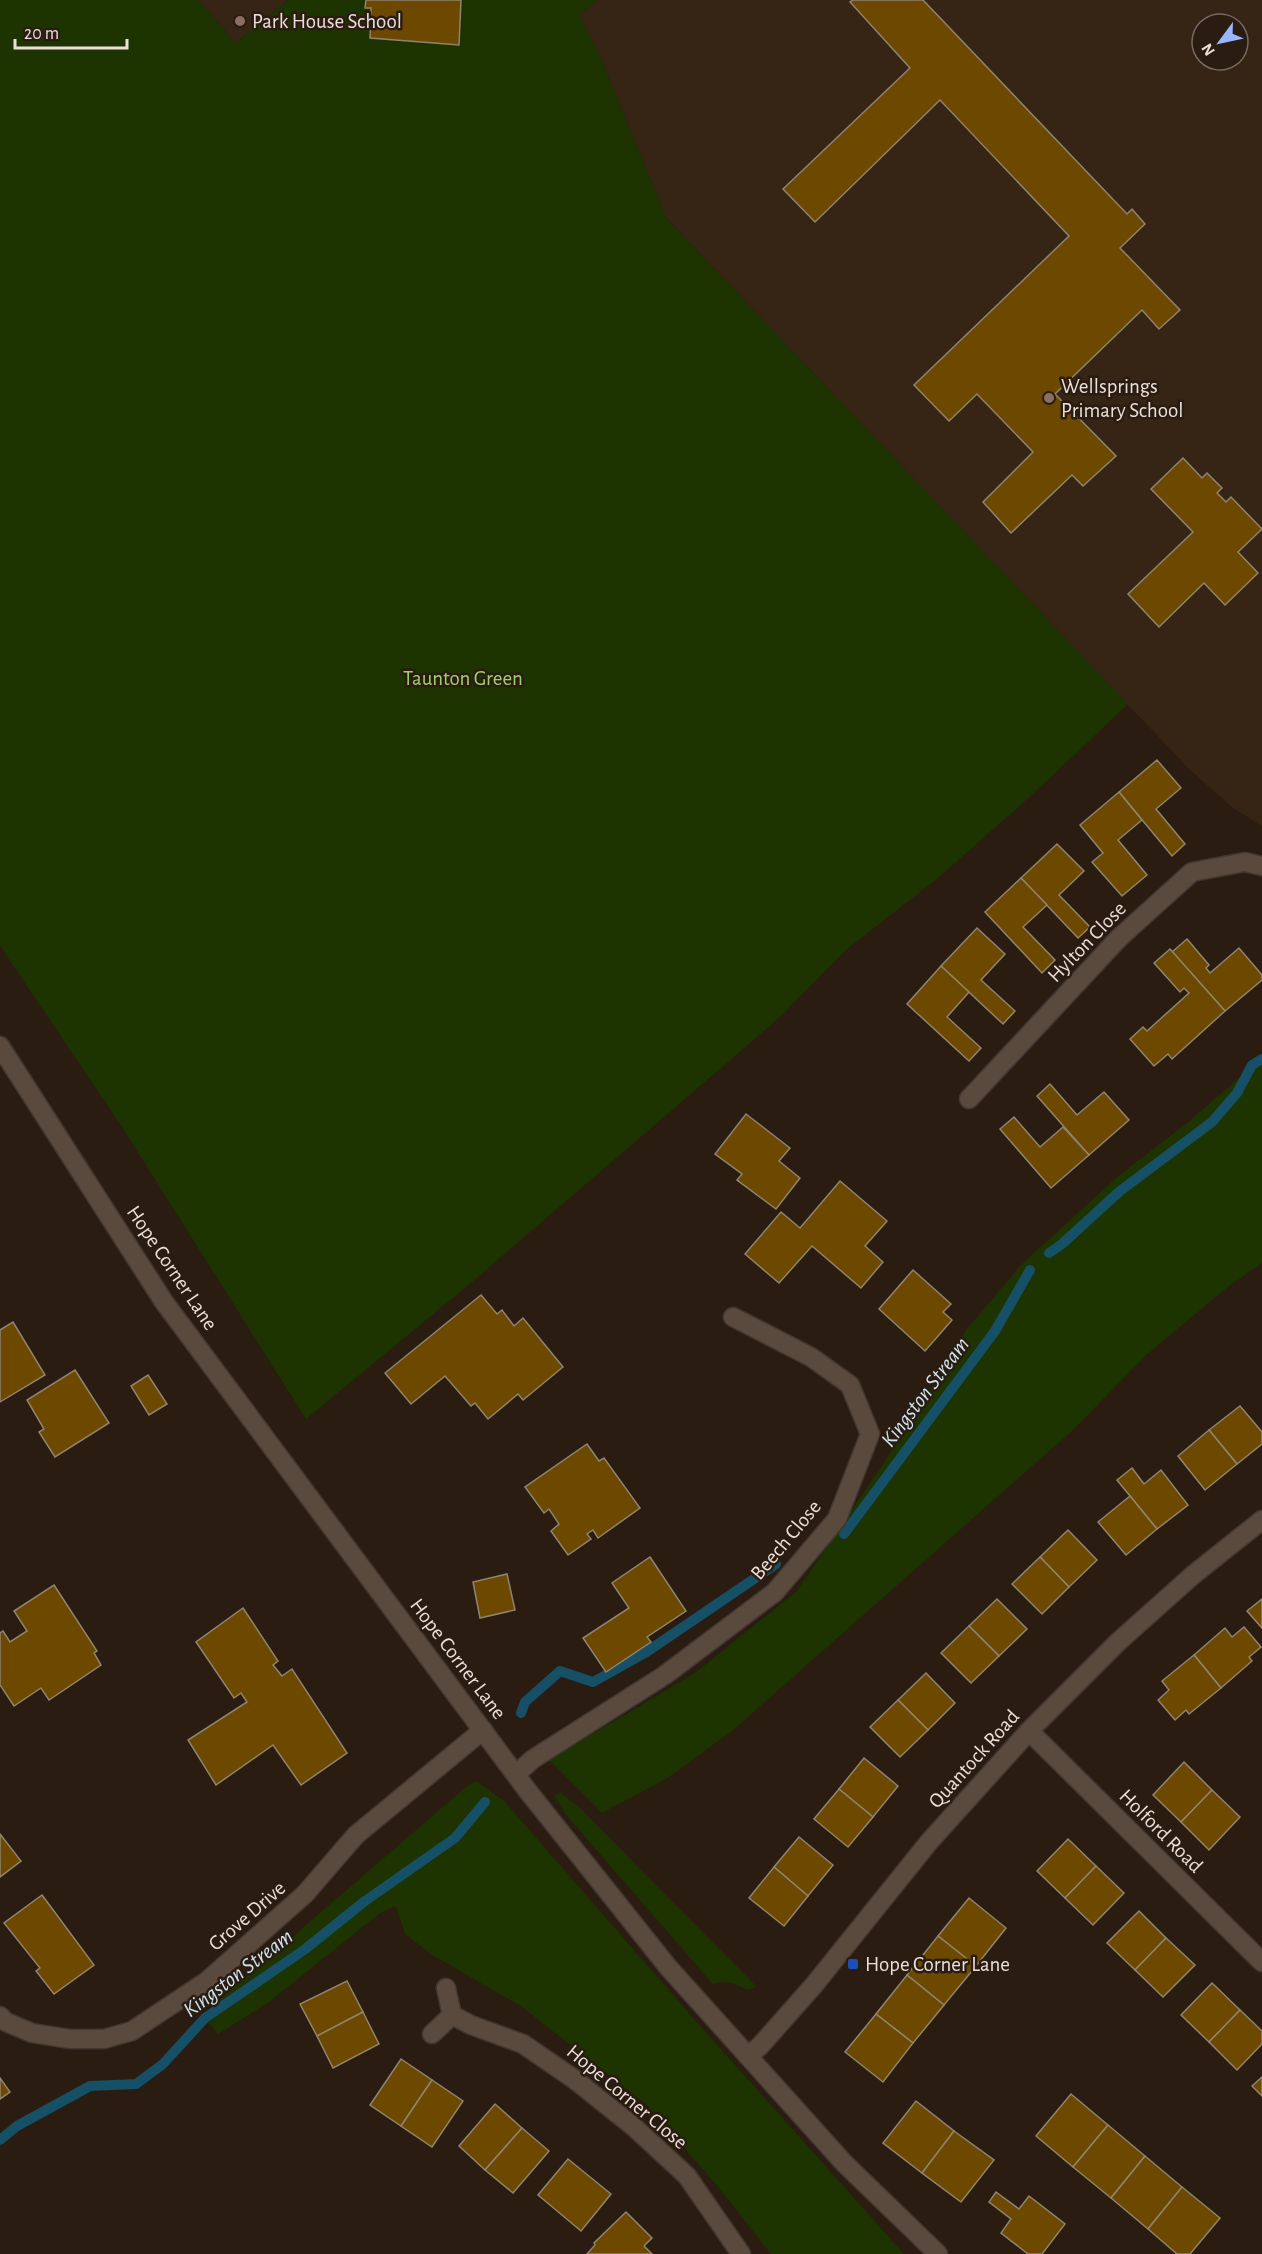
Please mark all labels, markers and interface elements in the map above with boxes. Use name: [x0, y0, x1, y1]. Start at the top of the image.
place label: Park House School: [252, 11, 402, 32]
scale bar: [15, 12, 128, 50]
north arrow: [1190, 12, 1250, 72]
marker: Park House School: [233, 14, 247, 28]
text: 20 m: [24, 25, 59, 43]
text: N: [1199, 41, 1218, 59]
place label: Wellsprings Primary School: [1061, 376, 1184, 421]
marker: Wellsprings Primary School: [1042, 391, 1056, 405]
park label: Taunton Green: [403, 668, 523, 689]
street label: Hylton Close: [1044, 898, 1130, 986]
street label: Hope Corner Lane: [123, 1202, 221, 1334]
water label: Kingston Stream: [877, 1333, 973, 1451]
street label: Beech Close: [747, 1496, 825, 1584]
street label: Hope Corner Lane: [406, 1595, 510, 1723]
street label: Quantock Road: [925, 1706, 1023, 1812]
street label: Holford Road: [1115, 1785, 1207, 1877]
street label: Grove Drive: [204, 1877, 290, 1955]
water label: Kingston Stream: [179, 1925, 297, 2021]
place label: Hope Corner Lane: [865, 1954, 1010, 1975]
marker: Hope Corner Lane: [846, 1957, 860, 1971]
street label: Hope Corner Close: [563, 2041, 691, 2153]

